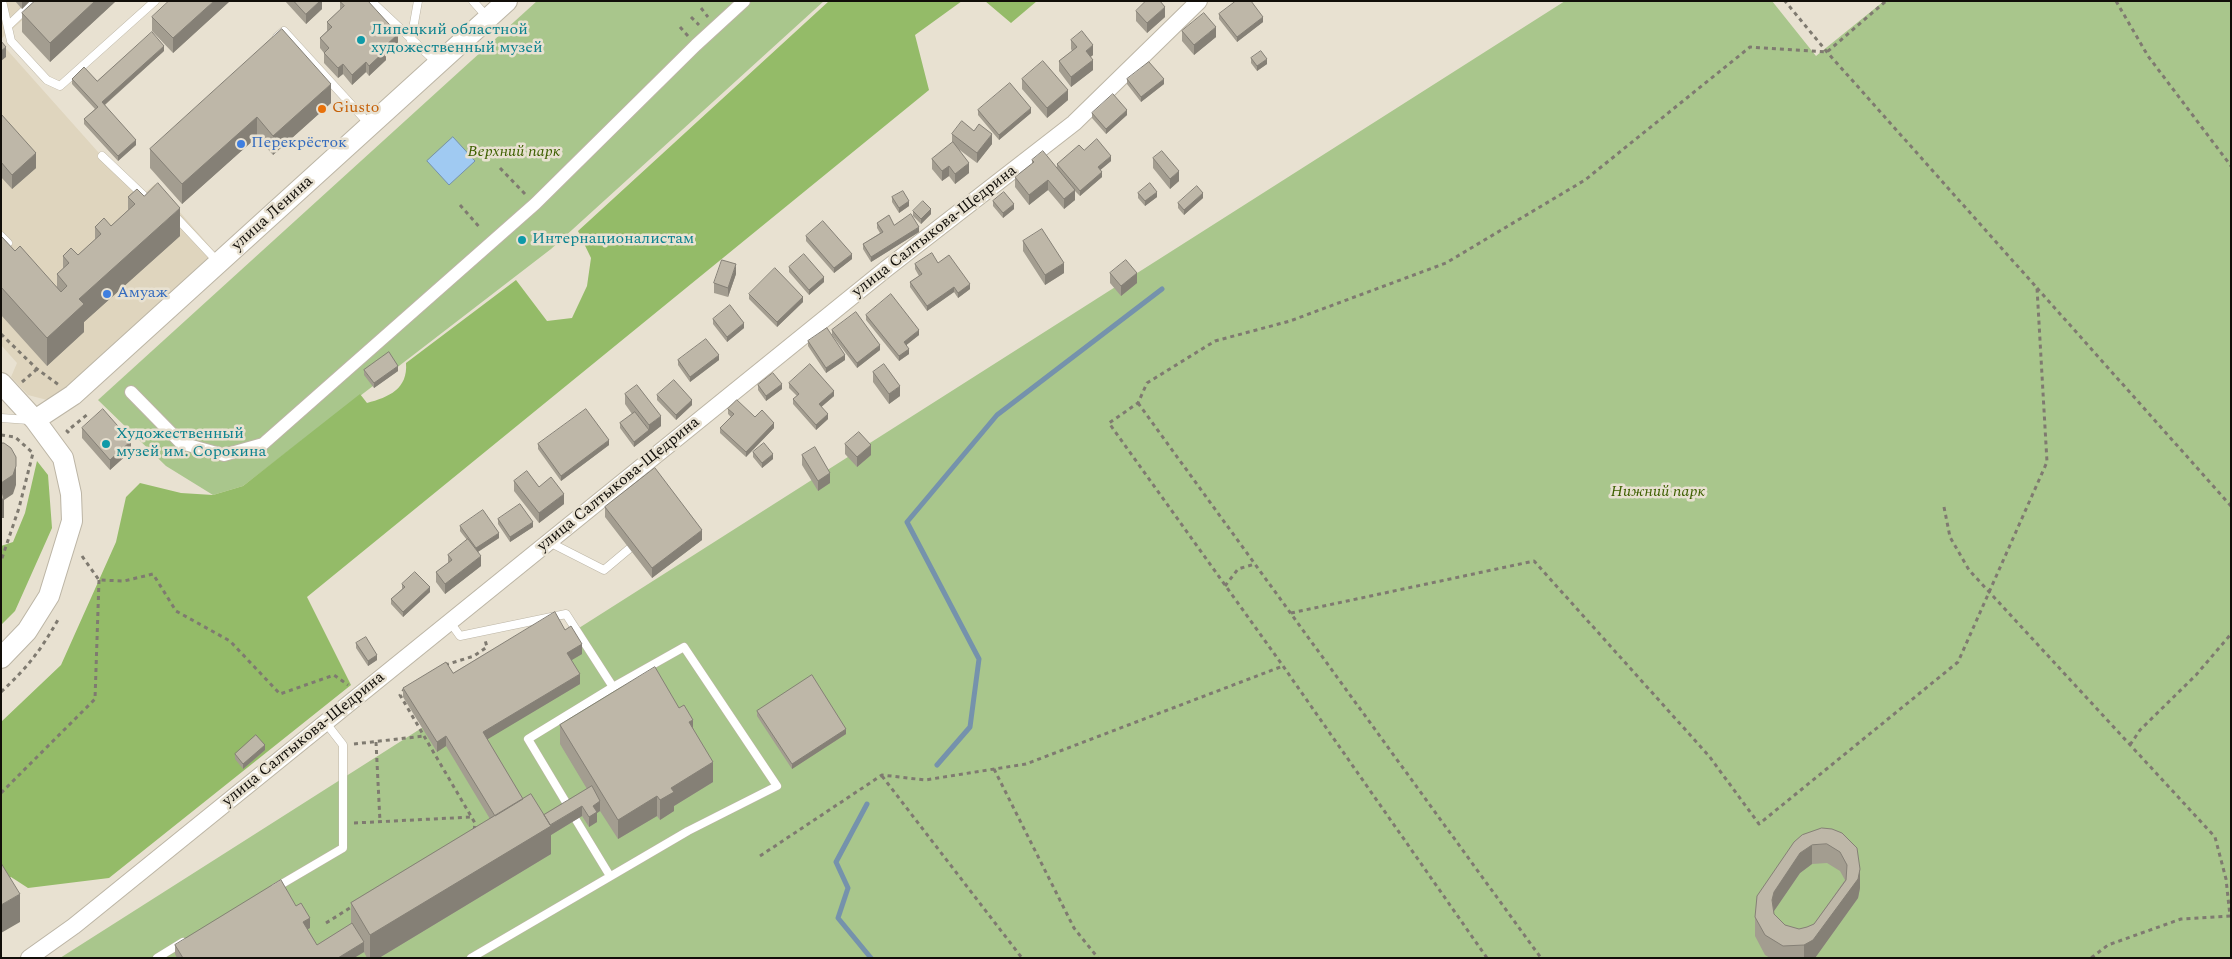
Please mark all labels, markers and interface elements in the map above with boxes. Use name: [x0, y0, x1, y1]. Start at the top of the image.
place label: Липецкий областной художественный музей: [371, 21, 543, 59]
marker: Липецкий областной художественный музей: [355, 34, 367, 46]
place label: Giusto: [332, 99, 379, 119]
marker: Giusto: [316, 103, 328, 115]
place label: Перекрёсток: [251, 134, 347, 154]
marker: Перекрёсток: [235, 138, 247, 150]
park label: Верхний парк: [468, 143, 560, 163]
street label: улица Салтыкова-Щедрина: [849, 162, 1021, 302]
street label: улица Ленина: [228, 172, 318, 256]
place label: Интернационалистам: [532, 230, 694, 250]
marker: Интернационалистам: [516, 234, 528, 246]
place label: Амуаж: [117, 284, 168, 304]
marker: Амуаж: [101, 288, 113, 300]
street label: улица Салтыкова-Щедрина: [534, 414, 704, 556]
place label: Художественный музей им. Сорокина: [116, 425, 266, 463]
marker: Художественный музей им. Сорокина: [100, 438, 112, 450]
park label: Нижний парк: [1611, 483, 1705, 503]
street label: улица Салтыкова-Щедрина: [219, 669, 389, 811]

